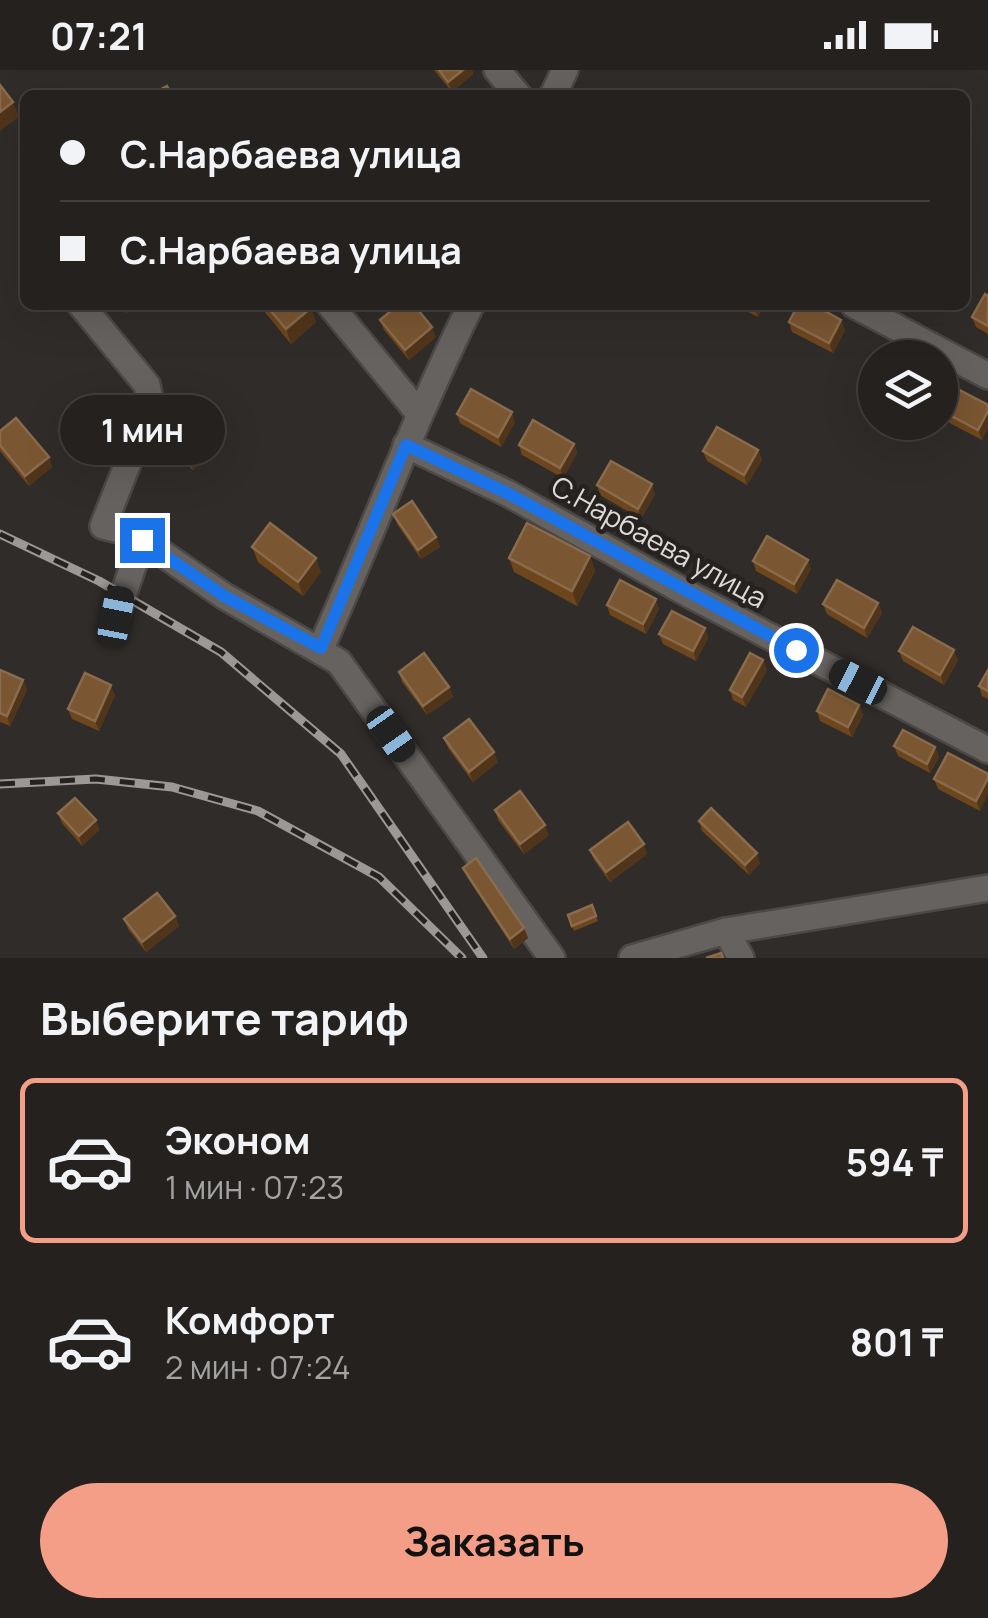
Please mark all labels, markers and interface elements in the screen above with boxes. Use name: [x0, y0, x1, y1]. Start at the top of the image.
text: 07:21: [50, 9, 148, 61]
text: С.Нарбаева улица: [120, 127, 462, 179]
text: С.Нарбаева улица: [120, 223, 462, 275]
map controls: [858, 340, 958, 440]
button: layers: [858, 340, 958, 440]
callout: 1 мин: [59, 395, 224, 465]
text: 1 мин: [101, 408, 184, 452]
street label: С.Нарбаева улица: [545, 466, 774, 616]
route end: [120, 518, 165, 563]
car: [96, 584, 136, 648]
route start: [774, 628, 819, 673]
car: [824, 655, 892, 709]
car: [362, 701, 420, 767]
text: Выберите тариф: [40, 987, 409, 1049]
text: Эконом: [165, 1113, 311, 1165]
icon: car: [45, 1116, 135, 1206]
text: 594 ₸: [846, 1135, 943, 1187]
text: 1 мин · 07:23: [165, 1165, 344, 1209]
text: Комфорт: [165, 1293, 335, 1345]
icon: car: [45, 1296, 135, 1386]
text: 801 ₸: [850, 1315, 943, 1367]
text: 2 мин · 07:24: [165, 1345, 351, 1389]
button: Заказать: [40, 1483, 948, 1598]

